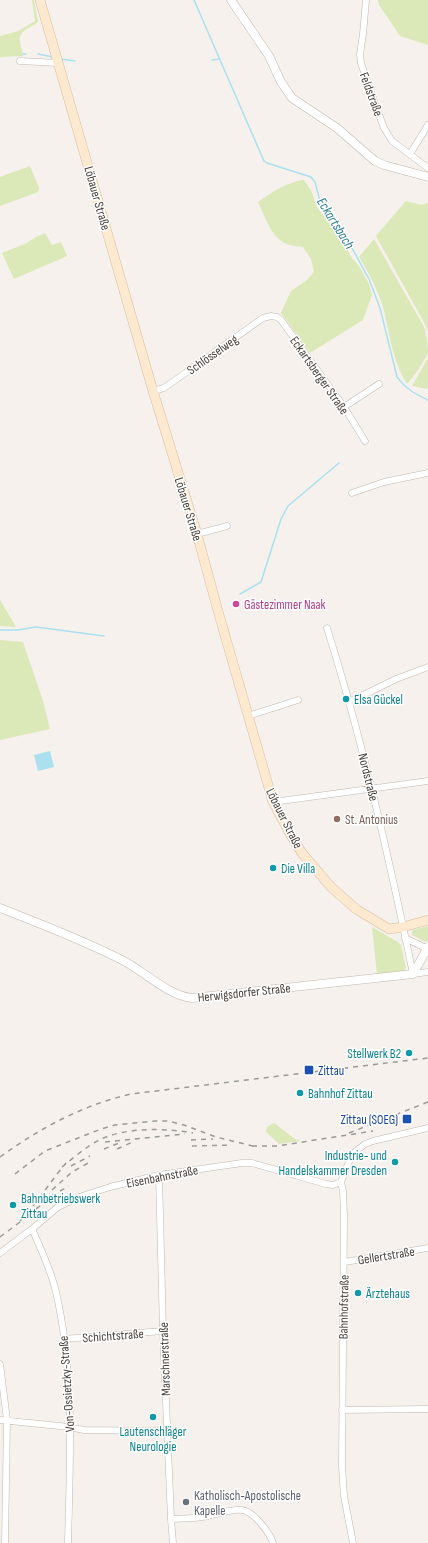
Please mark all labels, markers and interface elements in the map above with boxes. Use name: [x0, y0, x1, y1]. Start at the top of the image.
street label: Feldstraße: [356, 70, 386, 119]
street label: Löbauer Straße: [80, 165, 114, 232]
water label: Eckartsbach: [313, 194, 358, 252]
street label: Schlösselweg: [184, 331, 241, 378]
street label: Eckartsberger Straße: [286, 333, 352, 418]
street label: Löbauer Straße: [171, 476, 205, 543]
place label: Gästezimmer Naak: [244, 597, 326, 613]
marker: Gästezimmer Naak: [231, 599, 241, 609]
place label: Elsa Gückel: [354, 692, 403, 708]
marker: Elsa Gückel: [341, 694, 351, 704]
street label: Nordstraße: [354, 752, 382, 803]
street label: Löbauer Straße: [262, 786, 306, 851]
place label: St. Antonius: [345, 812, 398, 828]
marker: St. Antonius: [332, 814, 342, 824]
place label: Die Villa: [281, 861, 315, 877]
marker: Die Villa: [268, 863, 278, 873]
street label: Herwigsdorfer Straße: [197, 980, 291, 1006]
place label: Stellwerk B2: [347, 1046, 401, 1062]
marker: Stellwerk B2: [404, 1048, 414, 1058]
place label: Zittau: [318, 1063, 344, 1079]
marker: Zittau: [303, 1064, 315, 1076]
place label: Bahnhof Zittau: [308, 1086, 373, 1102]
marker: Bahnhof Zittau: [295, 1088, 305, 1098]
place label: Zittau (SOEG): [341, 1112, 398, 1128]
marker: Zittau (SOEG): [401, 1113, 413, 1125]
place label: Industrie- und Handelskammer Dresden: [278, 1148, 387, 1179]
marker: Industrie- und Handelskammer Dresden: [390, 1157, 400, 1167]
street label: Eisenbahnstraße: [125, 1162, 199, 1192]
place label: Bahnbetriebswerk Zittau: [21, 1191, 100, 1222]
marker: Bahnbetriebswerk Zittau: [8, 1200, 18, 1210]
street label: Gellertstraße: [357, 1244, 416, 1268]
street label: Bahnhofstraße: [335, 1275, 353, 1339]
place label: Ärztehaus: [365, 1286, 410, 1302]
marker: Ärztehaus: [353, 1288, 363, 1298]
street label: Marschnerstraße: [156, 1322, 174, 1396]
street label: Schichtstraße: [82, 1326, 144, 1346]
street label: Von-Ossietzky-Straße: [56, 1335, 78, 1433]
marker: Lautenschläger Neurologie: [148, 1412, 158, 1422]
place label: Lautenschläger Neurologie: [120, 1424, 187, 1455]
place label: Katholisch-Apostolische Kapelle: [194, 1488, 301, 1519]
marker: Katholisch-Apostolische Kapelle: [181, 1497, 191, 1507]

